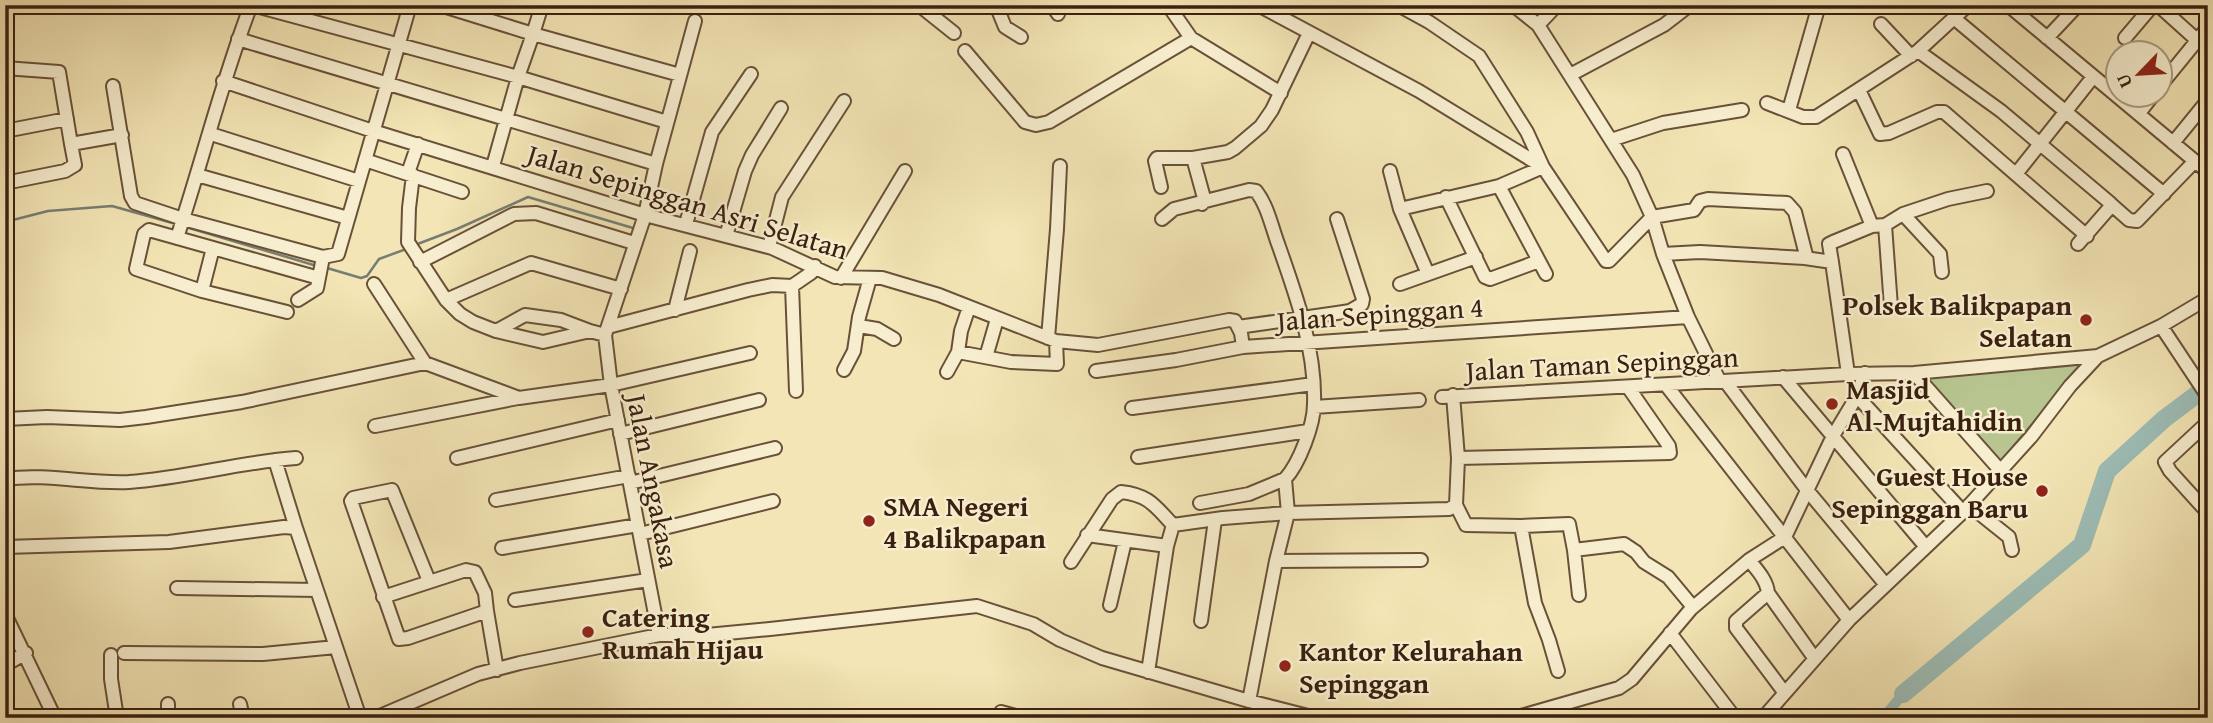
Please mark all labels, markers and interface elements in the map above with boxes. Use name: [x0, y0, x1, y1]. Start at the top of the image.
north arrow: [2104, 38, 2174, 108]
text: U: [2108, 69, 2139, 93]
street label: Jalan Sepinggan Asri Selatan: [519, 132, 854, 270]
place label: Polsek Balikpapan Selatan: [1842, 284, 2072, 357]
street label: Jalan Sepinggan 4: [1272, 285, 1485, 341]
marker: Polsek Balikpapan Selatan: [2078, 312, 2094, 328]
street label: Jalan Taman Sepinggan: [1462, 335, 1740, 391]
place label: Masjid Al-Mujtahidin: [1846, 368, 2023, 441]
street label: Jalan Angakasa: [616, 387, 691, 572]
marker: Masjid Al-Mujtahidin: [1824, 396, 1840, 412]
place label: Guest House Sepinggan Baru: [1831, 455, 2028, 528]
marker: Guest House Sepinggan Baru: [2034, 483, 2050, 499]
place label: SMA Negeri 4 Balikpapan: [883, 485, 1046, 558]
marker: SMA Negeri 4 Balikpapan: [861, 513, 877, 529]
place label: Catering Rumah Hijau: [602, 596, 763, 669]
marker: Catering Rumah Hijau: [580, 624, 596, 640]
place label: Kantor Kelurahan Sepinggan: [1299, 630, 1523, 703]
marker: Kantor Kelurahan Sepinggan: [1277, 658, 1293, 674]

